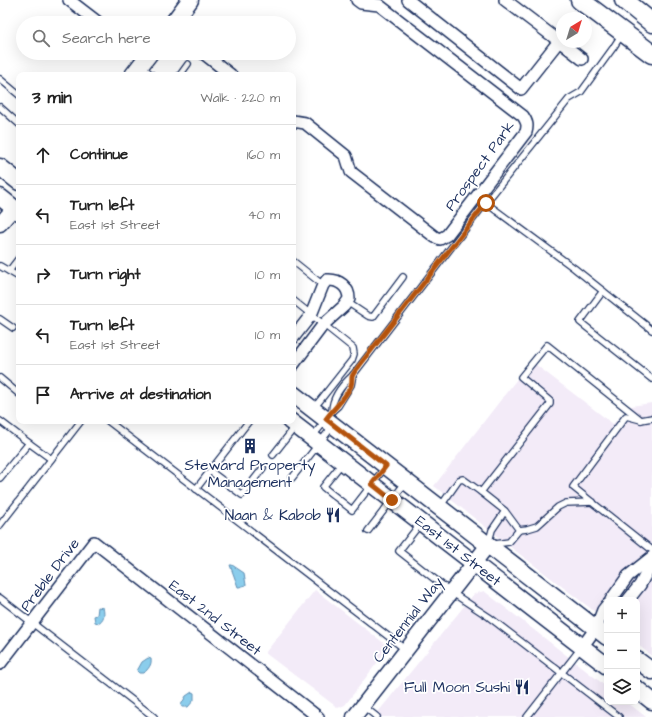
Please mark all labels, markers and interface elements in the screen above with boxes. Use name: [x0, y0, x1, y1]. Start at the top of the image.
north arrow: [556, 12, 592, 48]
search box: [16, 16, 296, 60]
icon: search: [30, 27, 52, 49]
text: Search here: [62, 28, 151, 49]
text: 3 min: [32, 86, 72, 110]
text: Walk · 220 m: [200, 89, 280, 107]
street label: Prospect Park: [440, 117, 520, 215]
icon: ahead: [32, 144, 54, 166]
text: Continue: [70, 144, 128, 165]
text: 160 m: [247, 146, 280, 164]
route start: [477, 194, 495, 212]
text: Turn left: [70, 195, 134, 216]
icon: left: [32, 204, 54, 226]
text: 40 m: [248, 206, 280, 224]
text: East 1st Street: [70, 216, 160, 234]
icon: right: [32, 264, 54, 286]
text: Turn right: [70, 264, 141, 285]
text: 10 m: [255, 266, 280, 284]
text: Turn left: [70, 315, 134, 336]
icon: left: [32, 324, 54, 346]
text: 10 m: [255, 326, 280, 344]
text: East 1st Street: [70, 336, 160, 354]
icon: arrive: [32, 384, 54, 406]
text: Arrive at destination: [70, 384, 211, 405]
building icon: Steward Property Management: [241, 437, 259, 455]
place label: Steward Property Management: [185, 455, 315, 494]
route end: [383, 491, 401, 509]
place label: Naan & Kabob: [225, 505, 322, 526]
restaurant icon: Naan & Kabob: [324, 506, 342, 524]
street label: East 1st Street: [411, 511, 505, 591]
street label: Preble Drive: [15, 534, 85, 616]
street label: Centennial Way: [368, 573, 449, 668]
street label: East 2nd Street: [164, 575, 266, 661]
map controls: [604, 597, 640, 705]
button: +: [604, 597, 640, 633]
button: −: [604, 633, 640, 669]
button: layers: [604, 669, 640, 705]
place label: Full Moon Sushi: [404, 677, 511, 698]
restaurant icon: Full Moon Sushi: [513, 678, 531, 696]

